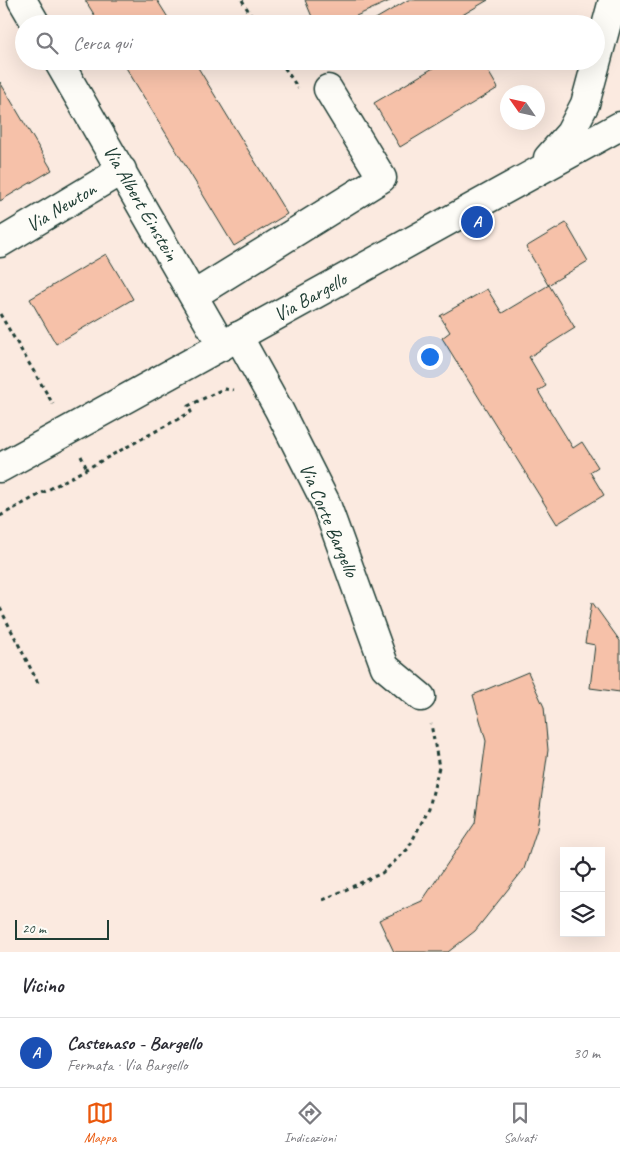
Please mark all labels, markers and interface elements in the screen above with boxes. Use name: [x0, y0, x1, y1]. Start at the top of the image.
search box: [15, 15, 605, 70]
icon: search: [33, 29, 61, 57]
text: Cerca qui: [73, 31, 132, 55]
north arrow: [500, 85, 545, 130]
street label: Via Albert Einstein: [98, 141, 185, 266]
street label: Via Newton: [21, 176, 101, 238]
pin: A: [461, 203, 493, 241]
street label: Via Bargello: [269, 266, 353, 327]
your location: [417, 344, 443, 370]
street label: Via Corte Bargello: [294, 459, 365, 582]
map controls: [560, 847, 605, 937]
button: locate: [560, 847, 605, 892]
button: layers: [560, 892, 605, 937]
scale bar: [15, 917, 109, 940]
text: 20 m: [22, 920, 46, 937]
text: Vicino: [20, 972, 63, 998]
text: Castenaso - Bargello: [67, 1031, 202, 1055]
text: A: [32, 1043, 40, 1063]
text: 30 m: [573, 1043, 600, 1063]
text: Fermata · Via Bargello: [67, 1055, 187, 1075]
tab: Mappa: [84, 1099, 116, 1146]
tab: Indicazioni: [284, 1099, 336, 1146]
tab: Salvati: [503, 1099, 536, 1146]

